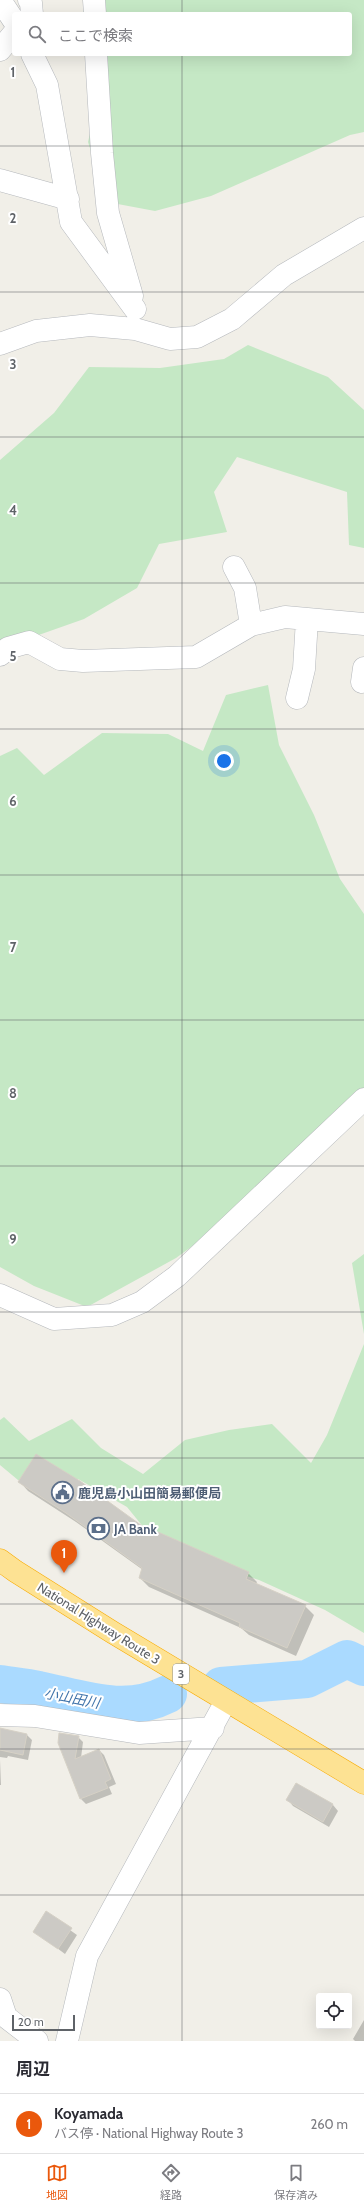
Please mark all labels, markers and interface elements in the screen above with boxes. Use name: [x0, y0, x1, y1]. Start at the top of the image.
search box: [12, 12, 352, 56]
icon: search: [26, 23, 48, 45]
text: ここで検索: [58, 27, 133, 45]
text: 1: [11, 64, 15, 80]
text: 2: [10, 210, 17, 226]
text: 3: [9, 356, 17, 372]
text: 4: [9, 502, 17, 518]
text: 5: [10, 648, 17, 664]
your location: [214, 751, 234, 771]
text: 6: [9, 793, 17, 809]
text: 7: [10, 939, 17, 955]
text: 8: [9, 1085, 17, 1101]
text: 9: [9, 1231, 17, 1247]
public building icon: 鹿児島小山田簡易郵便局: [49, 1480, 75, 1506]
place label: 鹿児島小山田簡易郵便局: [78, 1485, 221, 1501]
bank icon: JA Bank: [86, 1516, 112, 1542]
place label: JA Bank: [113, 1521, 158, 1537]
pin: 1: [51, 1540, 77, 1573]
street label: National Highway Route 3: [35, 1579, 163, 1667]
road number: 3: [173, 1664, 189, 1684]
water label: 小山田川: [43, 1684, 103, 1713]
map controls: [316, 1993, 352, 2029]
button: locate: [316, 1993, 352, 2029]
scale bar: [12, 2013, 75, 2032]
text: 20 m: [18, 2015, 44, 2029]
text: 周辺: [16, 2059, 50, 2079]
text: Koyamada: [54, 2105, 123, 2123]
text: 1: [27, 2116, 31, 2132]
text: 260 m: [310, 2116, 348, 2132]
text: バス停 · National Highway Route 3: [54, 2125, 243, 2141]
tab: 地図: [46, 2162, 68, 2202]
tab: 経路: [160, 2162, 182, 2202]
tab: 保存済み: [274, 2162, 318, 2202]

